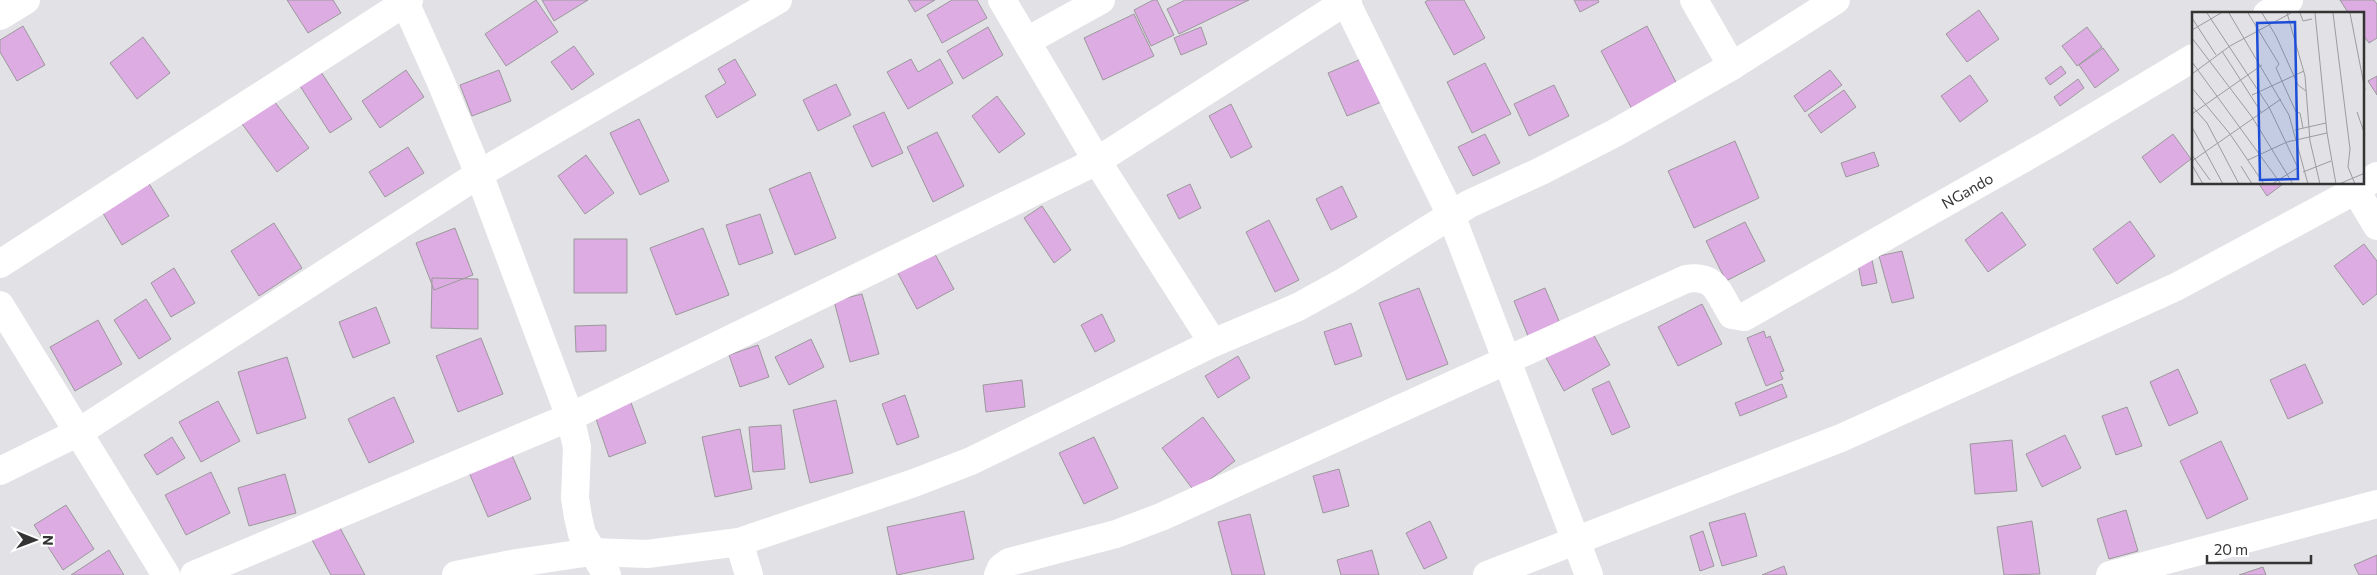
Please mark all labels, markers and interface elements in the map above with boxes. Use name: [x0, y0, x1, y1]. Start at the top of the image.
inset map: [2192, 12, 2364, 185]
street label: NGando: [1938, 169, 1996, 212]
north arrow: [10, 515, 60, 565]
scale bar: [2207, 532, 2311, 564]
text: N: [40, 535, 57, 546]
text: 20 m: [2214, 540, 2248, 558]

